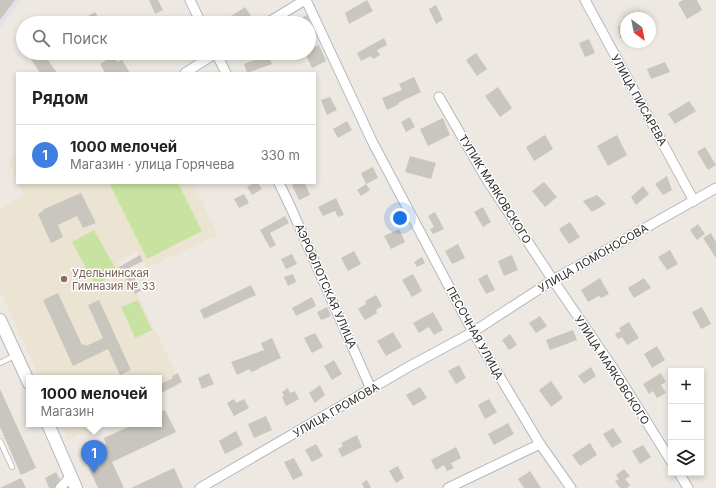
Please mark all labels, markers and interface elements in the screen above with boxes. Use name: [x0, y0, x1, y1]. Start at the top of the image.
north arrow: [620, 12, 656, 48]
search box: [16, 16, 316, 60]
icon: search: [30, 27, 52, 49]
text: Поиск: [62, 29, 108, 48]
street label: УЛИЦА ПИСАРЕВА: [608, 52, 670, 149]
text: Рядом: [32, 88, 88, 108]
street label: ТУПИК МАЯКОВСКОГО: [456, 132, 534, 246]
text: 1000 мелочей: [70, 137, 177, 156]
text: 1: [42, 147, 48, 163]
text: 330 m: [261, 147, 300, 163]
text: Магазин · улица Горячева: [70, 156, 235, 172]
your location: [390, 208, 410, 228]
street label: АЭРОФЛОТСКАЯ УЛИЦА: [292, 221, 360, 351]
street label: УЛИЦА ЛОМОНОСОВА: [535, 221, 651, 295]
place label: Удельнинская Гимназия № 33: [72, 266, 155, 293]
marker: Удельнинская Гимназия № 33: [59, 274, 69, 284]
street label: ПЕСОЧНАЯ УЛИЦА: [444, 284, 506, 382]
street label: УЛИЦА МАЯКОВСКОГО: [571, 313, 653, 427]
map controls: [668, 368, 704, 476]
button: +: [668, 368, 704, 404]
popup: [26, 375, 162, 427]
street label: УЛИЦА ГРОМОВА: [291, 379, 382, 440]
text: 1000 мелочей: [40, 384, 148, 403]
text: Магазин: [40, 403, 94, 419]
button: −: [668, 404, 704, 440]
pin: 1: [81, 440, 107, 473]
button: layers: [668, 440, 704, 476]

